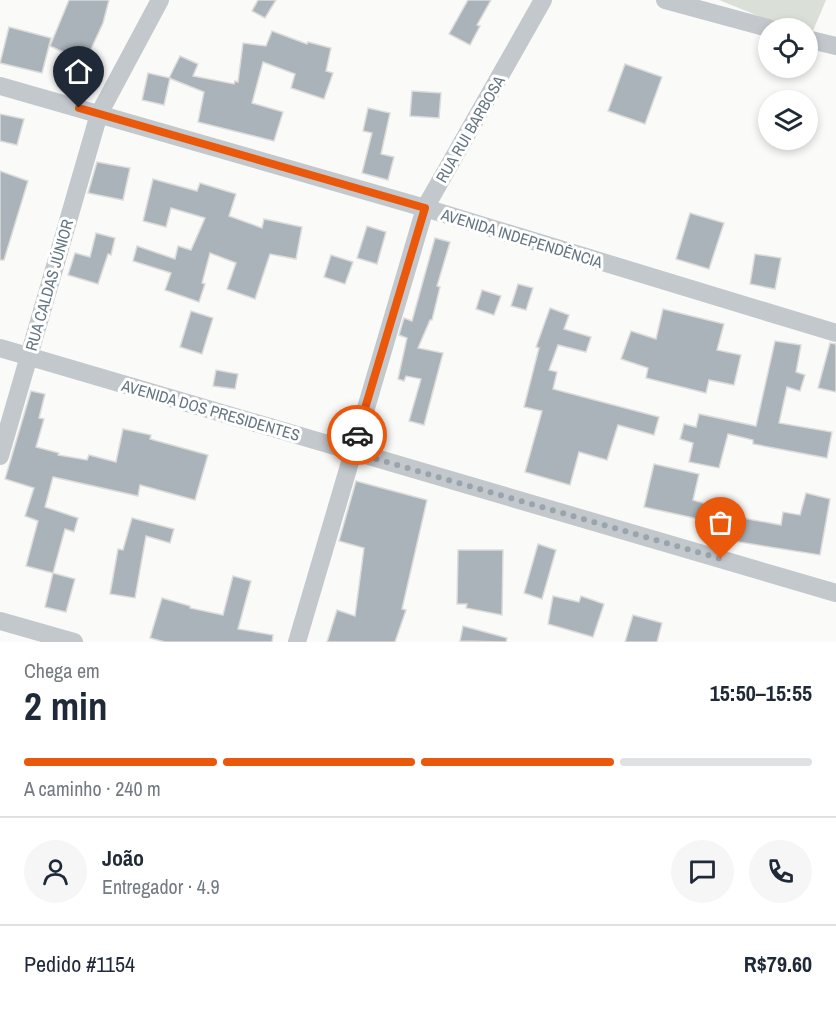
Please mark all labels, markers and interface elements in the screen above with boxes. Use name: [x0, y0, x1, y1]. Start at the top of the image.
map controls: [758, 18, 818, 150]
button: locate: [758, 18, 818, 78]
pin: [53, 46, 104, 108]
icon: home: [62, 55, 95, 88]
street label: RUA RUI BARBOSA: [430, 71, 510, 187]
button: layers: [758, 90, 818, 150]
street label: AVENIDA INDEPENDÊNCIA: [438, 203, 606, 273]
street label: RUA CALDAS JÚNIOR: [20, 216, 78, 353]
street label: AVENIDA DOS PRESIDENTES: [118, 374, 303, 446]
courier: [327, 405, 387, 465]
icon: car: [341, 419, 374, 452]
pin: [695, 497, 746, 559]
icon: bag: [704, 506, 737, 539]
text: Chega em: [24, 657, 100, 684]
text: 15:50–15:55: [710, 678, 812, 708]
text: 2 min: [24, 680, 108, 732]
text: A caminho · 240 m: [24, 775, 161, 802]
button: person: [24, 840, 87, 903]
button: chat: [671, 840, 734, 903]
button: phone: [749, 840, 812, 903]
text: João: [102, 843, 144, 873]
text: Entregador · 4.9: [102, 873, 220, 900]
text: Pedido #1154: [24, 949, 135, 979]
text: R$79.60: [744, 949, 812, 979]

